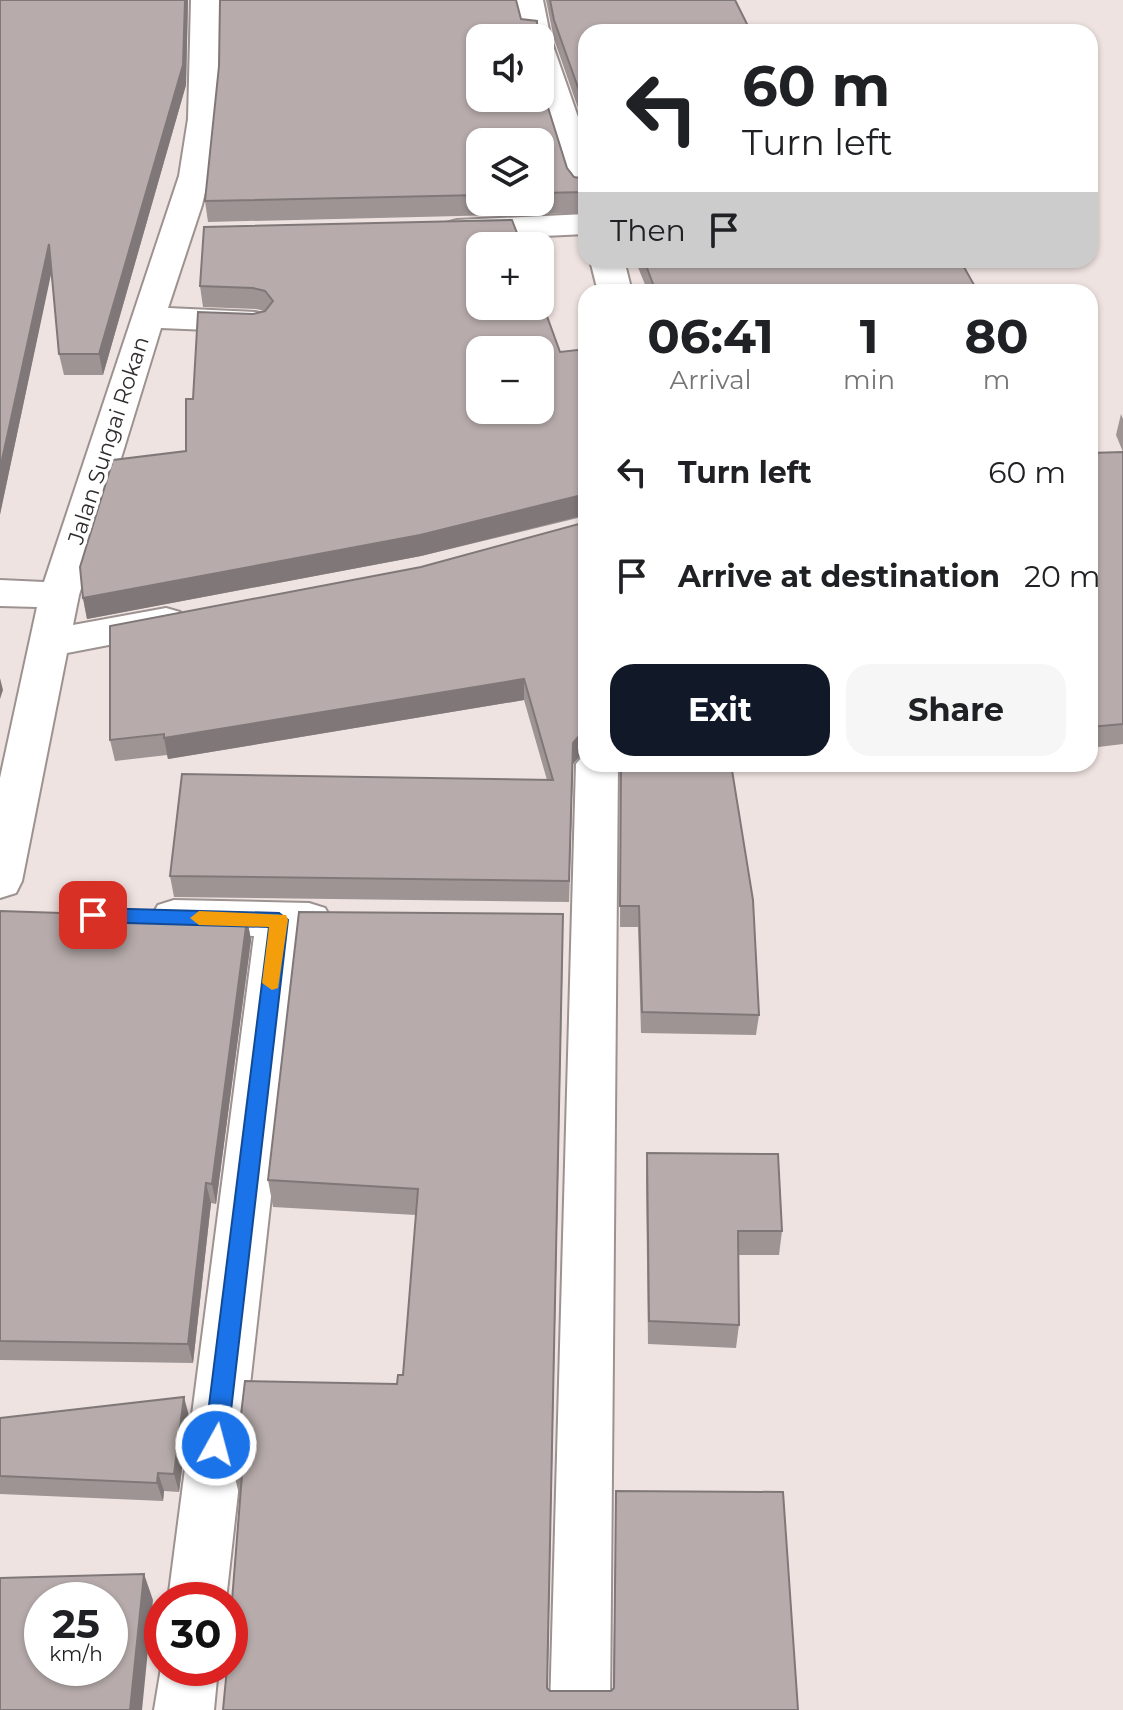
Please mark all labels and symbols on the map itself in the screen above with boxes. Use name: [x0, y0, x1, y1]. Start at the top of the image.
street label: Jalan Sungai Rokan: [62, 333, 155, 548]
pin: [59, 881, 127, 949]
position arrow: [174, 1403, 258, 1487]
speed limit sign: 30: [144, 1582, 248, 1686]

